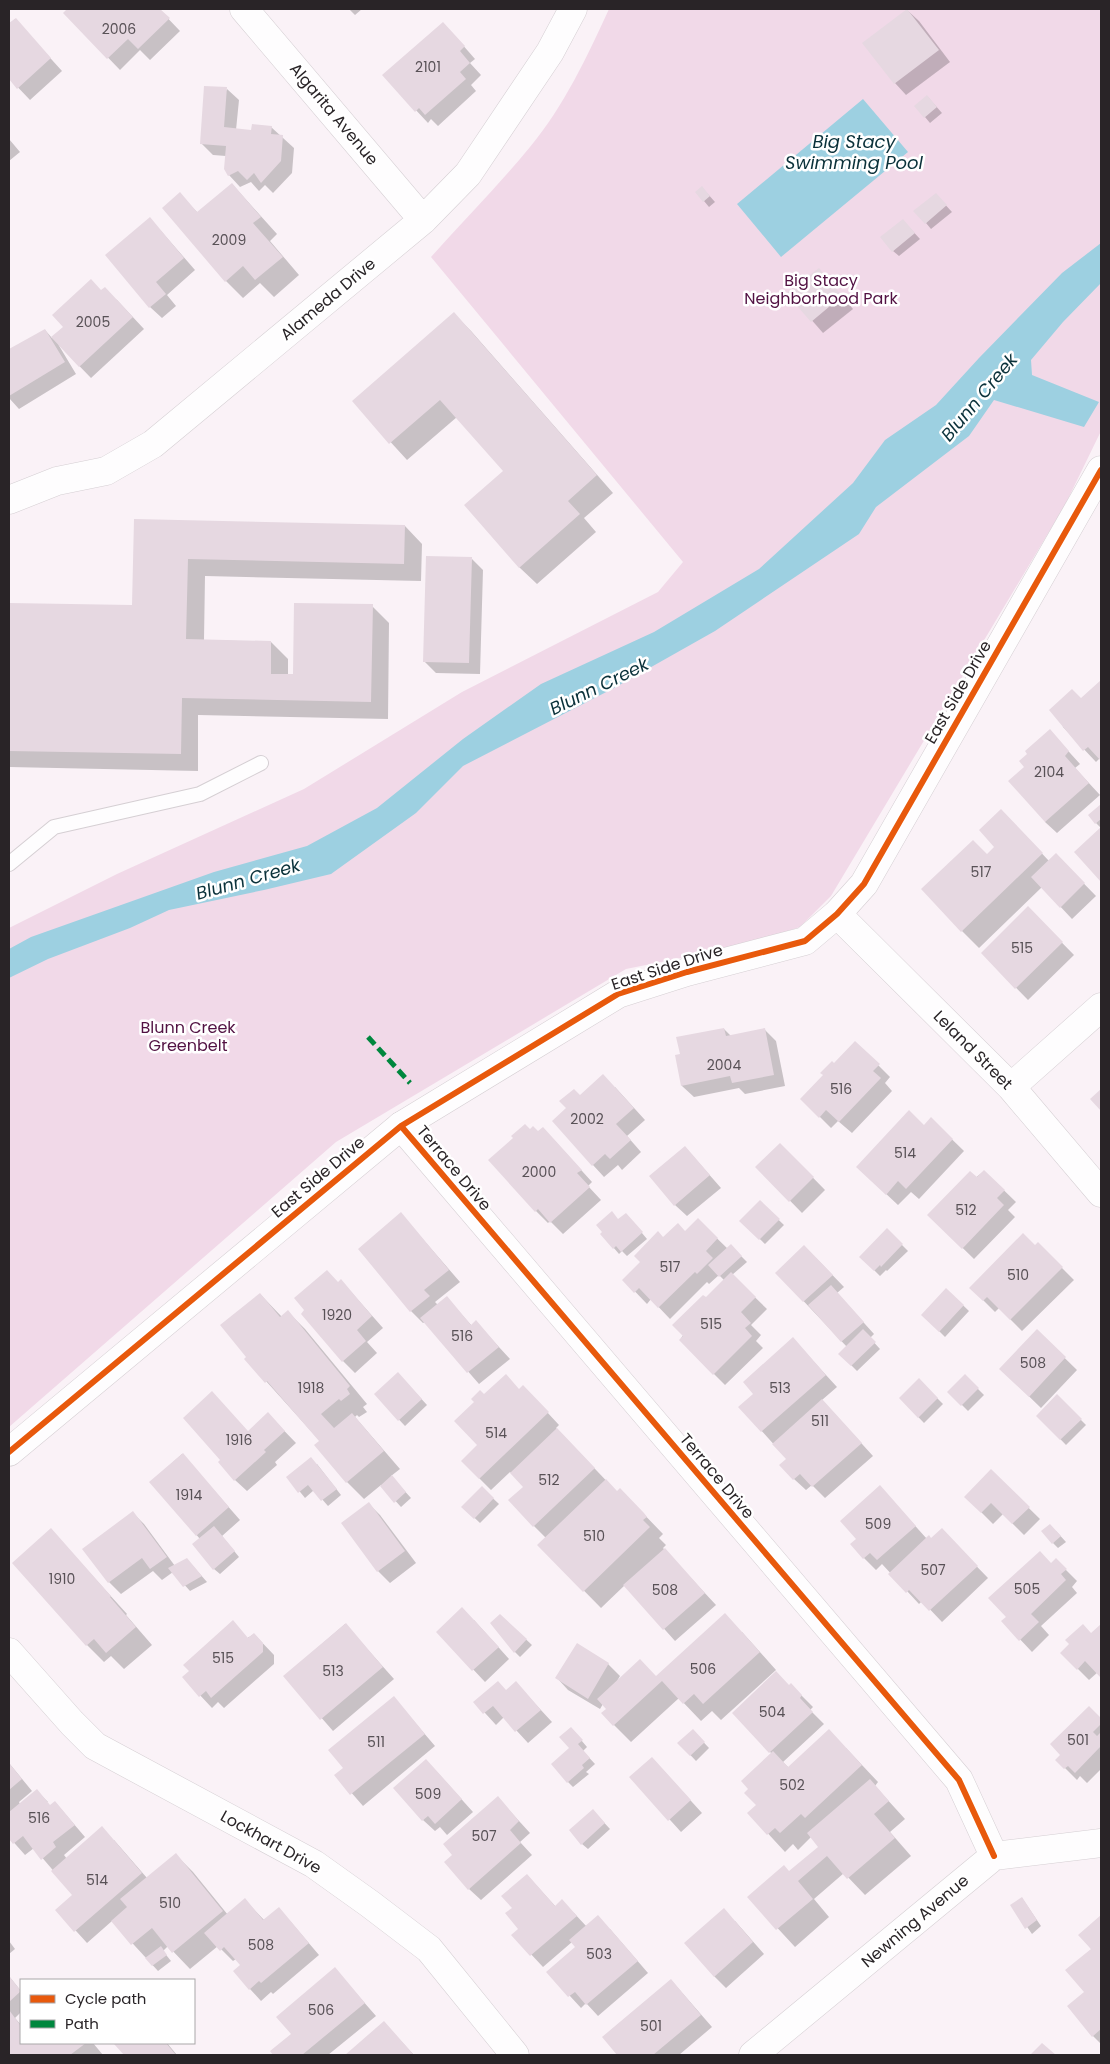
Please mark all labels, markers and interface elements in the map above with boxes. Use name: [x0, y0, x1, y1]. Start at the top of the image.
house number: 2006: [102, 19, 136, 39]
house number: 2101: [415, 57, 441, 77]
street label: Algarita Avenue: [284, 58, 384, 170]
water label: Big Stacy Swimming Pool: [785, 129, 924, 175]
house number: 2009: [212, 230, 246, 250]
street label: Alameda Drive: [275, 252, 381, 346]
park label: Big Stacy Neighborhood Park: [744, 269, 898, 310]
house number: 2005: [76, 312, 110, 332]
water label: Blunn Creek: [935, 347, 1024, 446]
street label: East Side Drive: [919, 636, 997, 748]
water label: Blunn Creek: [545, 651, 653, 721]
house number: 2104: [1034, 762, 1064, 782]
water label: Blunn Creek: [193, 852, 304, 906]
house number: 517: [971, 862, 992, 882]
street label: East Side Drive: [608, 938, 726, 996]
house number: 515: [1011, 938, 1033, 958]
street label: Leland Street: [928, 1005, 1018, 1095]
park label: Blunn Creek Greenbelt: [140, 1016, 236, 1057]
house number: 2004: [707, 1055, 741, 1075]
house number: 516: [830, 1079, 852, 1099]
house number: 2002: [570, 1109, 604, 1129]
street label: Terrace Drive: [411, 1120, 497, 1216]
street label: East Side Drive: [266, 1131, 370, 1223]
house number: 514: [894, 1143, 916, 1163]
house number: 2000: [522, 1162, 556, 1182]
house number: 512: [955, 1200, 977, 1220]
house number: 517: [660, 1257, 681, 1277]
house number: 510: [1007, 1265, 1029, 1285]
house number: 1920: [322, 1305, 352, 1325]
house number: 515: [700, 1314, 722, 1334]
house number: 516: [451, 1326, 473, 1346]
house number: 508: [1020, 1353, 1046, 1373]
house number: 1918: [298, 1378, 324, 1398]
house number: 513: [769, 1378, 791, 1398]
house number: 511: [811, 1411, 829, 1431]
house number: 514: [485, 1423, 507, 1443]
street label: Terrace Drive: [674, 1428, 760, 1524]
house number: 1916: [226, 1430, 252, 1450]
house number: 512: [538, 1470, 560, 1490]
house number: 1914: [176, 1485, 202, 1505]
house number: 509: [865, 1514, 891, 1534]
house number: 510: [583, 1526, 605, 1546]
house number: 507: [920, 1560, 946, 1580]
house number: 1910: [49, 1569, 75, 1589]
house number: 505: [1014, 1579, 1040, 1599]
house number: 508: [652, 1580, 678, 1600]
house number: 515: [212, 1648, 234, 1668]
house number: 506: [690, 1659, 716, 1679]
house number: 513: [322, 1661, 344, 1681]
house number: 504: [759, 1702, 785, 1722]
house number: 501: [1067, 1730, 1089, 1750]
house number: 511: [367, 1732, 385, 1752]
house number: 502: [779, 1775, 805, 1795]
house number: 509: [415, 1784, 441, 1804]
street label: Lockhart Drive: [216, 1805, 326, 1879]
house number: 516: [28, 1808, 50, 1828]
house number: 507: [471, 1826, 497, 1846]
street label: Newning Avenue: [856, 1869, 974, 1973]
house number: 514: [86, 1870, 108, 1890]
house number: 510: [159, 1893, 181, 1913]
house number: 508: [248, 1935, 274, 1955]
house number: 503: [586, 1944, 612, 1964]
legend: [20, 1979, 195, 2044]
text: Cycle path: [65, 1988, 146, 2009]
house number: 506: [308, 2000, 334, 2020]
text: Path: [65, 2013, 99, 2034]
house number: 501: [640, 2016, 662, 2036]

